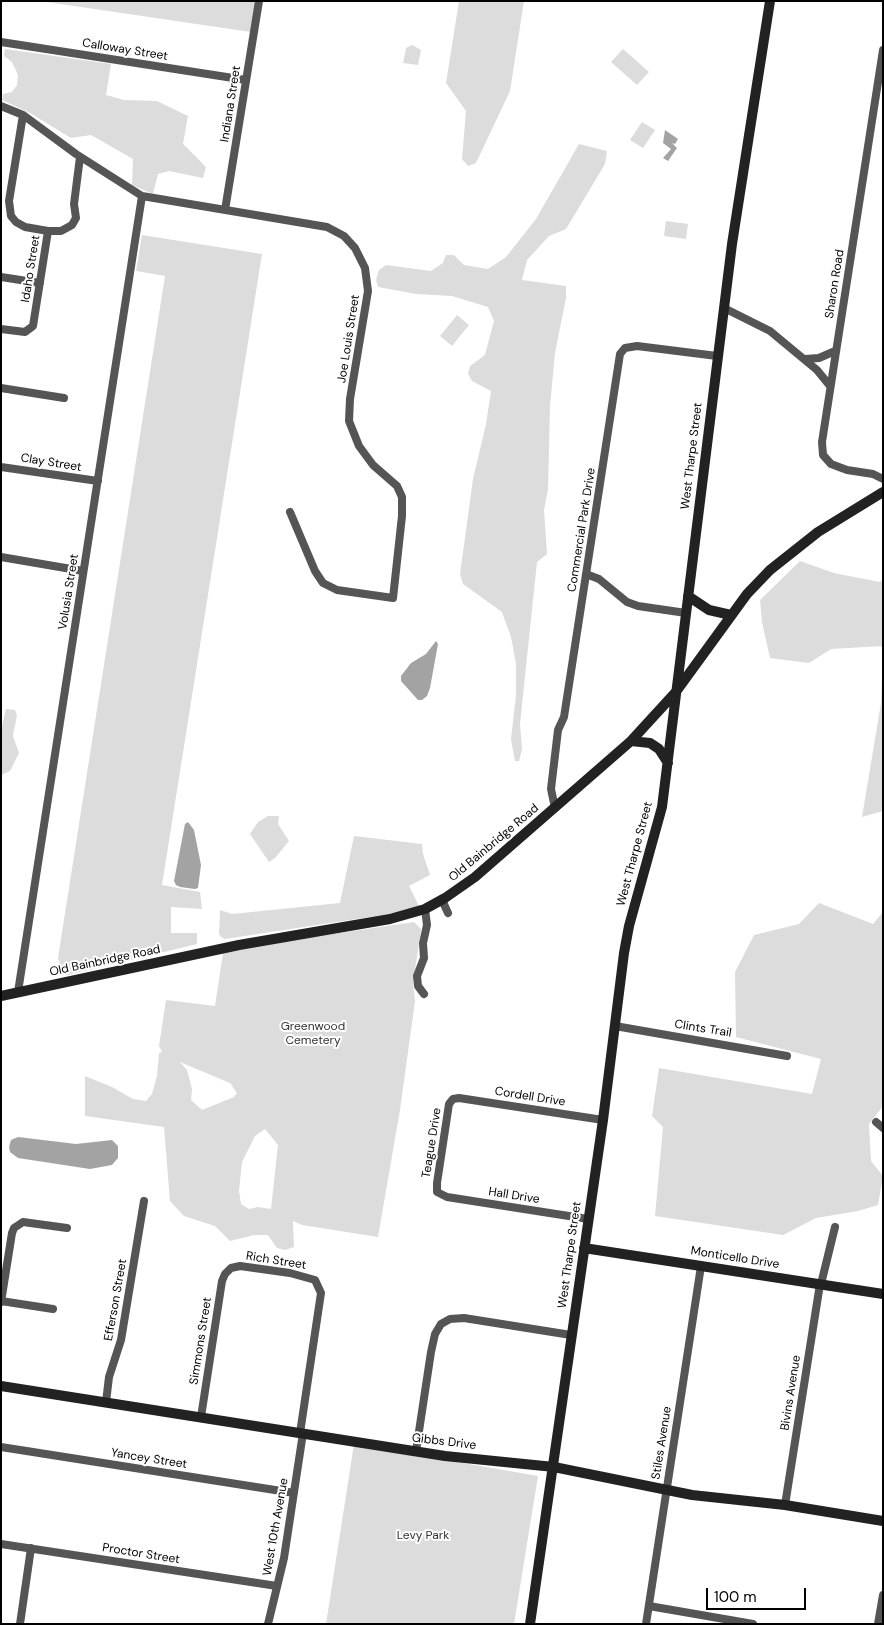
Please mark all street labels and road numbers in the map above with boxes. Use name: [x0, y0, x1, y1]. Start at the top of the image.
street label: Calloway Street: [81, 36, 169, 64]
street label: Indiana Street: [218, 65, 244, 143]
street label: Idaho Street: [19, 234, 43, 304]
street label: Sharon Road: [822, 248, 848, 320]
street label: Joe Louis Street: [335, 294, 363, 384]
street label: West Tharpe Street: [678, 402, 706, 510]
street label: Clay Street: [20, 451, 82, 475]
street label: Commercial Park Drive: [565, 467, 599, 593]
street label: Volusia Street: [56, 553, 82, 631]
street label: West Tharpe Street: [614, 800, 656, 908]
street label: Old Bainbridge Road: [446, 801, 542, 885]
street label: Old Bainbridge Road: [48, 942, 162, 980]
street label: Clints Trail: [673, 1017, 733, 1041]
street label: Cordell Drive: [494, 1084, 566, 1110]
street label: Teague Drive: [419, 1107, 445, 1179]
street label: Hall Drive: [487, 1185, 541, 1207]
street label: West Tharpe Street: [555, 1201, 585, 1309]
street label: Monticello Drive: [690, 1244, 780, 1272]
street label: Rich Street: [245, 1249, 307, 1273]
street label: Efferson Street: [102, 1258, 130, 1342]
street label: Simmons Street: [187, 1296, 215, 1386]
street label: Bivins Avenue: [778, 1354, 804, 1432]
street label: Stiles Avenue: [649, 1405, 675, 1481]
street label: Gibbs Drive: [411, 1431, 477, 1453]
street label: Yancey Street: [110, 1446, 188, 1472]
street label: West 10th Avenue: [260, 1477, 292, 1577]
street label: Proctor Street: [101, 1541, 181, 1567]

